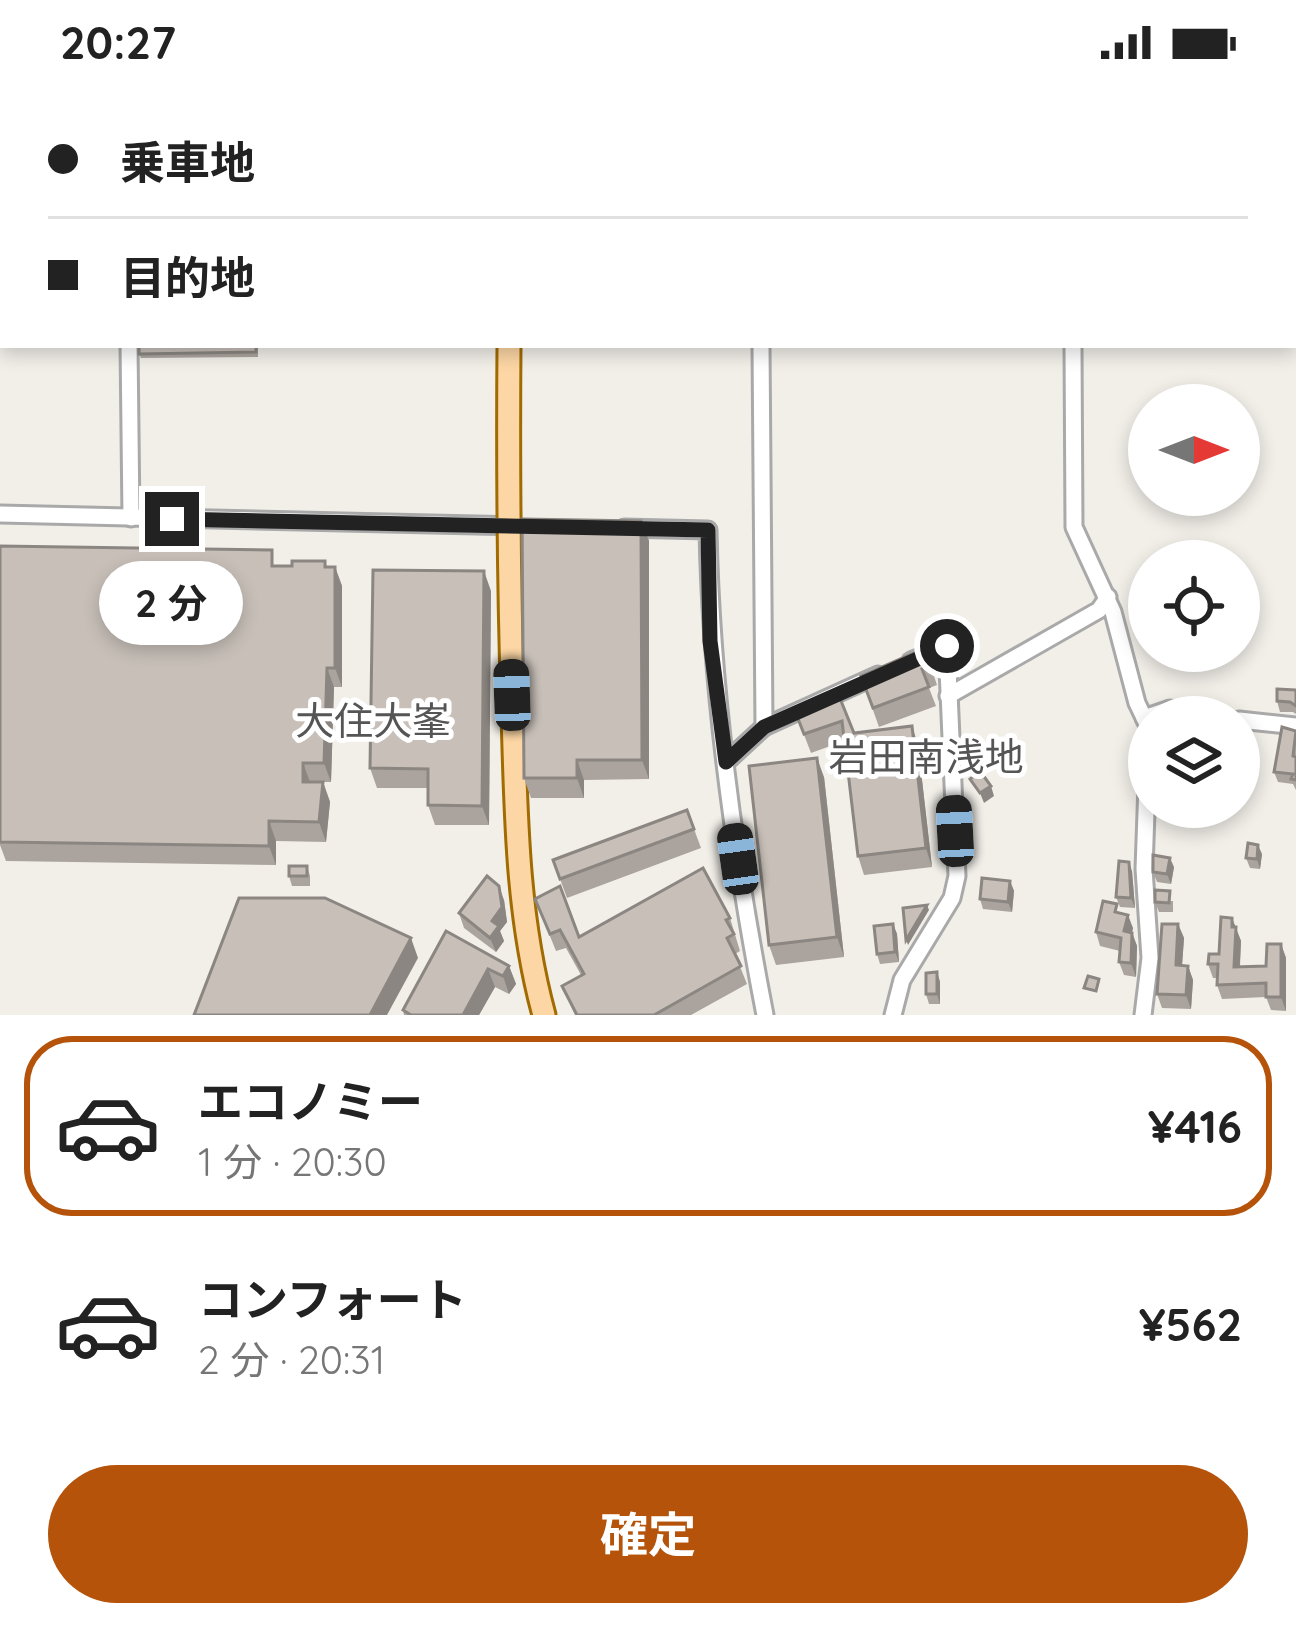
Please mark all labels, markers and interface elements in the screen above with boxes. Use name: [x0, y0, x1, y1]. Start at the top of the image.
text: 20:27: [60, 14, 176, 70]
text: 乗車地: [120, 134, 255, 190]
text: 目的地: [120, 249, 255, 305]
north arrow: [1128, 384, 1260, 516]
map controls: [1128, 384, 1260, 828]
route end: [145, 492, 199, 546]
button: locate: [1128, 540, 1260, 672]
callout: 2 分: [100, 561, 244, 645]
text: 2 分: [135, 578, 207, 627]
route start: [920, 619, 974, 673]
car: [493, 658, 531, 732]
district label: 大住大峯: [295, 696, 451, 745]
button: layers: [1128, 696, 1260, 828]
district label: 岩田南浅地: [828, 732, 1024, 781]
car: [935, 794, 975, 868]
car: [715, 821, 761, 897]
icon: car: [54, 1072, 162, 1180]
text: エコノミー: [198, 1073, 423, 1129]
text: ¥416: [1148, 1098, 1242, 1154]
text: 1 分 · 20:30: [198, 1137, 387, 1186]
icon: car: [54, 1270, 162, 1378]
text: コンフォート: [198, 1271, 467, 1327]
text: ¥562: [1139, 1296, 1242, 1352]
text: 2 分 · 20:31: [198, 1335, 385, 1384]
button: 確定: [48, 1465, 1248, 1603]

